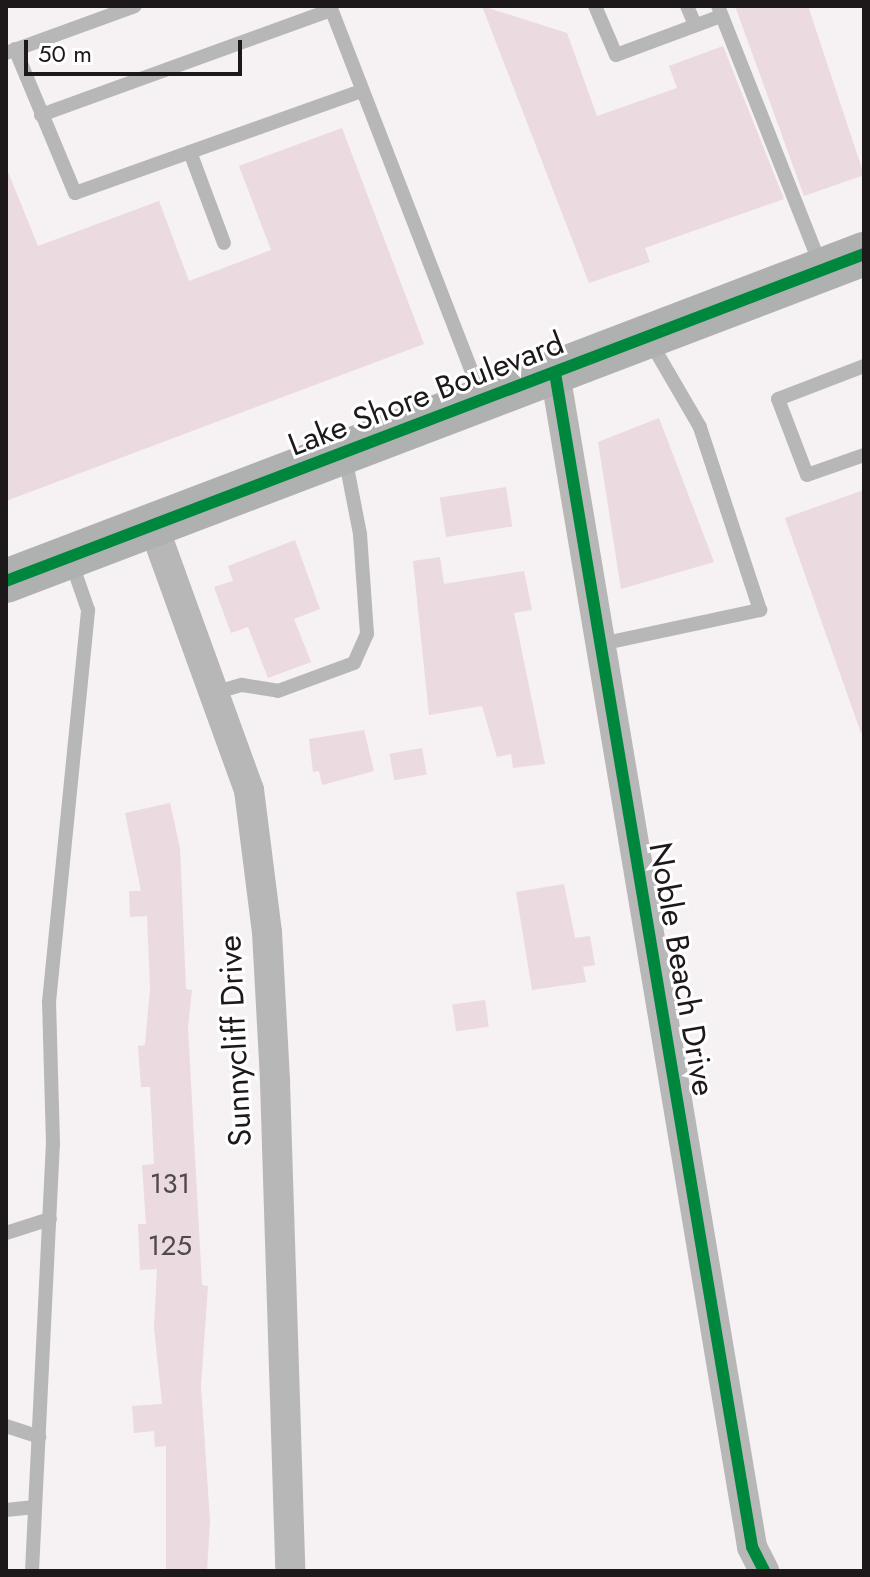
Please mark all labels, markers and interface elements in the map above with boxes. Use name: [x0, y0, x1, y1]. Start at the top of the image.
scale bar: [28, 24, 246, 74]
text: 50 m: [38, 36, 92, 71]
street label: Lake Shore Boulevard: [283, 324, 569, 464]
street label: Noble Beach Drive: [641, 839, 723, 1099]
street label: Sunnycliff Drive: [210, 934, 260, 1148]
house number: 131: [150, 1167, 190, 1201]
house number: 125: [148, 1229, 192, 1263]

